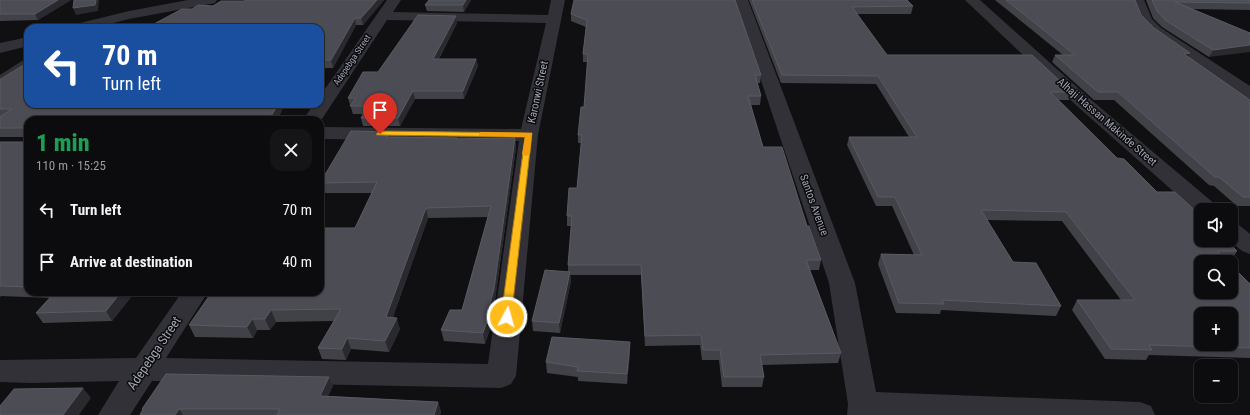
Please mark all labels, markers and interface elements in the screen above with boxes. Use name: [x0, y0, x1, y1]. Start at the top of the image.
street label: Adepebga Street: [331, 33, 373, 87]
text: 70 m: [102, 39, 158, 72]
icon: left: [36, 40, 88, 92]
street label: Karonwi Street: [525, 60, 551, 124]
text: Turn left: [102, 73, 161, 94]
street label: Alhaji Hassan Makinde Street: [1055, 75, 1159, 169]
pin: [363, 93, 397, 134]
icon: arrive: [369, 99, 391, 121]
text: 1 min: [36, 129, 90, 157]
button: close: [270, 129, 312, 171]
text: 110 m · 15:25: [36, 158, 106, 173]
street label: Santos Avenue: [797, 173, 831, 237]
icon: left: [36, 199, 58, 221]
text: Turn left: [70, 201, 121, 219]
text: 70 m: [282, 201, 312, 219]
map controls: [1194, 203, 1238, 403]
button: sound: [1194, 203, 1238, 247]
icon: arrive: [36, 251, 58, 273]
text: Arrive at destination: [70, 253, 193, 271]
text: 40 m: [282, 253, 312, 271]
button: search: [1194, 255, 1238, 299]
position arrow: [486, 296, 528, 338]
button: +: [1194, 307, 1238, 351]
street label: Adepebga Street: [124, 313, 184, 392]
button: −: [1194, 359, 1238, 403]

